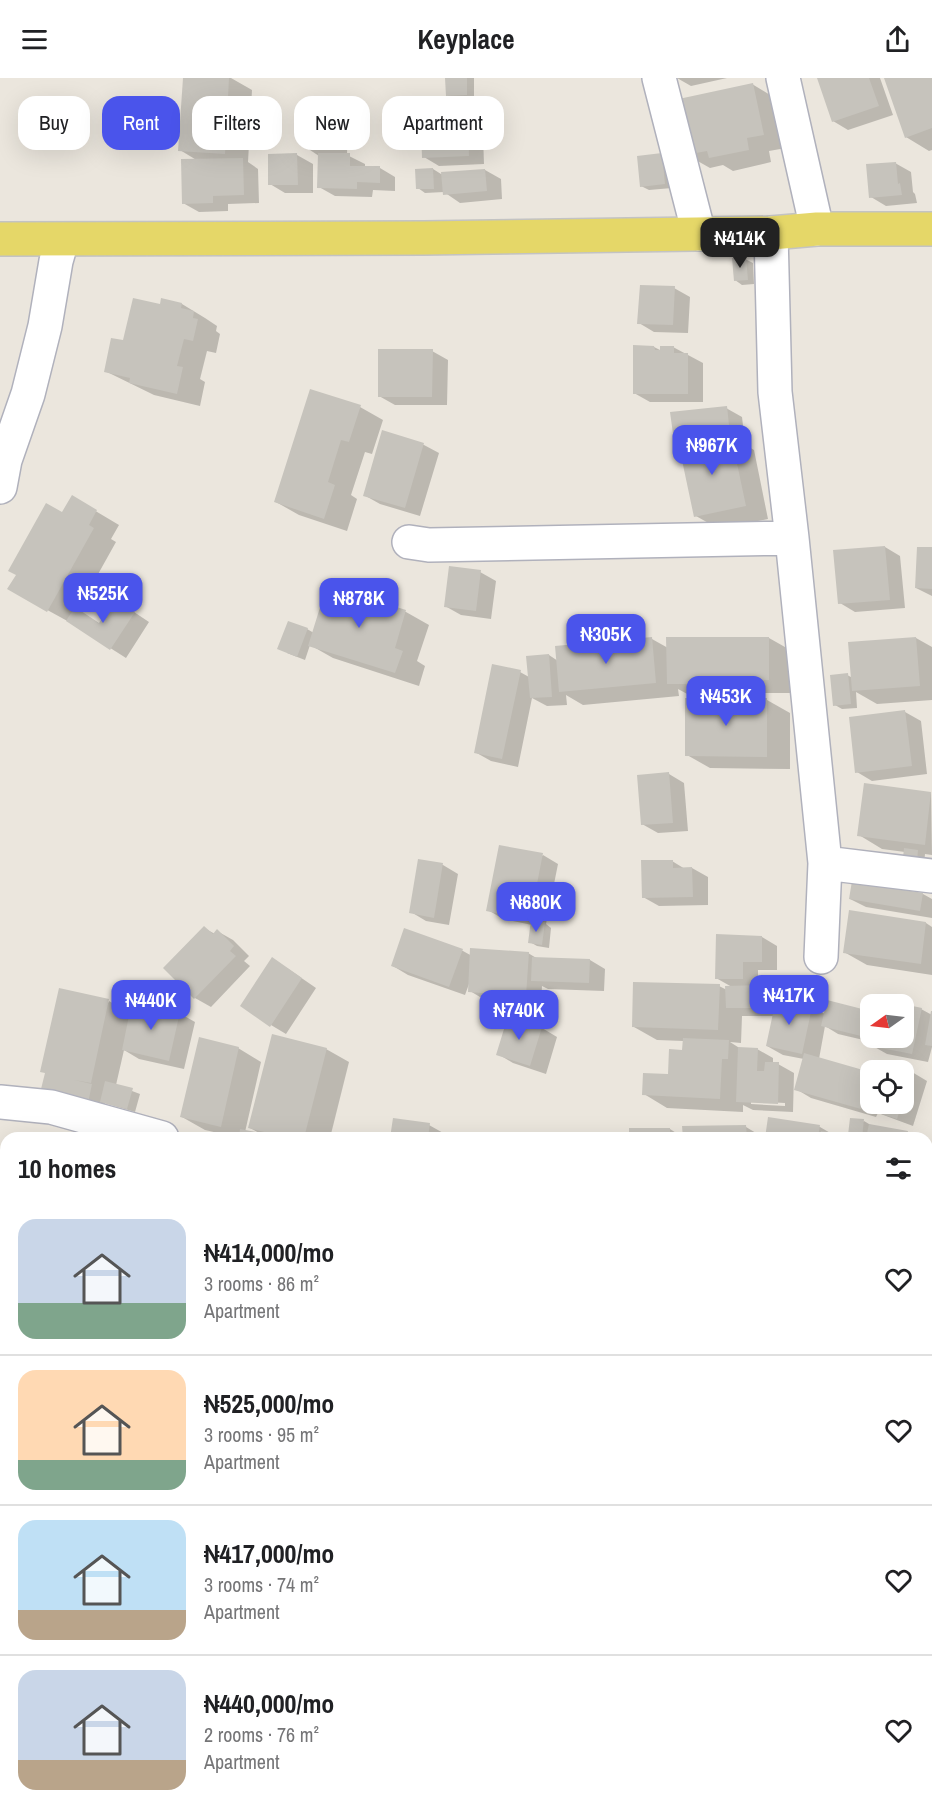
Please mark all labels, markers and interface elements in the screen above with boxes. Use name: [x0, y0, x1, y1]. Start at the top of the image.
text: Keyplace: [417, 21, 515, 57]
icon: menu: [18, 23, 51, 56]
icon: share: [881, 23, 914, 56]
chip: Buy: [18, 96, 90, 150]
chip: Rent: [102, 96, 180, 150]
chip: Filters: [192, 96, 282, 150]
chip: New: [294, 96, 370, 150]
chip: Apartment: [382, 96, 504, 150]
pin: ₦414K: [698, 218, 782, 269]
text: ₦414K: [714, 224, 766, 251]
pin: ₦967K: [670, 425, 754, 476]
text: ₦967K: [686, 431, 738, 458]
pin: ₦525K: [61, 573, 145, 624]
pin: ₦878K: [317, 578, 401, 629]
text: ₦525K: [77, 579, 129, 606]
text: ₦878K: [333, 584, 385, 611]
pin: ₦305K: [564, 614, 648, 665]
text: ₦305K: [580, 620, 632, 647]
pin: ₦453K: [684, 676, 768, 727]
text: ₦453K: [700, 682, 752, 709]
pin: ₦680K: [494, 882, 578, 933]
text: ₦680K: [510, 888, 562, 915]
pin: ₦417K: [747, 975, 831, 1026]
pin: ₦440K: [109, 980, 193, 1031]
text: ₦417K: [763, 981, 815, 1008]
text: ₦440K: [125, 986, 177, 1013]
pin: ₦740K: [477, 990, 561, 1041]
north arrow: [860, 994, 914, 1048]
map controls: [860, 994, 914, 1114]
text: ₦740K: [493, 996, 545, 1023]
button: locate: [860, 1060, 914, 1114]
text: 10 homes: [18, 1151, 116, 1186]
icon: filters: [882, 1152, 915, 1185]
text: ₦414,000/mo: [204, 1235, 334, 1270]
icon: home: [66, 1243, 138, 1315]
icon: heart: [882, 1263, 915, 1296]
text: 3 rooms · 86 m²: [204, 1270, 319, 1297]
text: Apartment: [204, 1297, 280, 1324]
text: ₦525,000/mo: [204, 1386, 334, 1421]
icon: home: [66, 1394, 138, 1466]
icon: heart: [882, 1414, 915, 1447]
text: 3 rooms · 95 m²: [204, 1421, 319, 1448]
text: Apartment: [204, 1448, 280, 1475]
text: ₦417,000/mo: [204, 1536, 334, 1571]
icon: home: [66, 1544, 138, 1616]
icon: heart: [882, 1564, 915, 1597]
text: 3 rooms · 74 m²: [204, 1571, 319, 1598]
text: Apartment: [204, 1598, 280, 1625]
text: ₦440,000/mo: [204, 1686, 334, 1721]
icon: home: [66, 1694, 138, 1766]
icon: heart: [882, 1714, 915, 1747]
text: 2 rooms · 76 m²: [204, 1721, 319, 1748]
text: Apartment: [204, 1748, 280, 1775]

